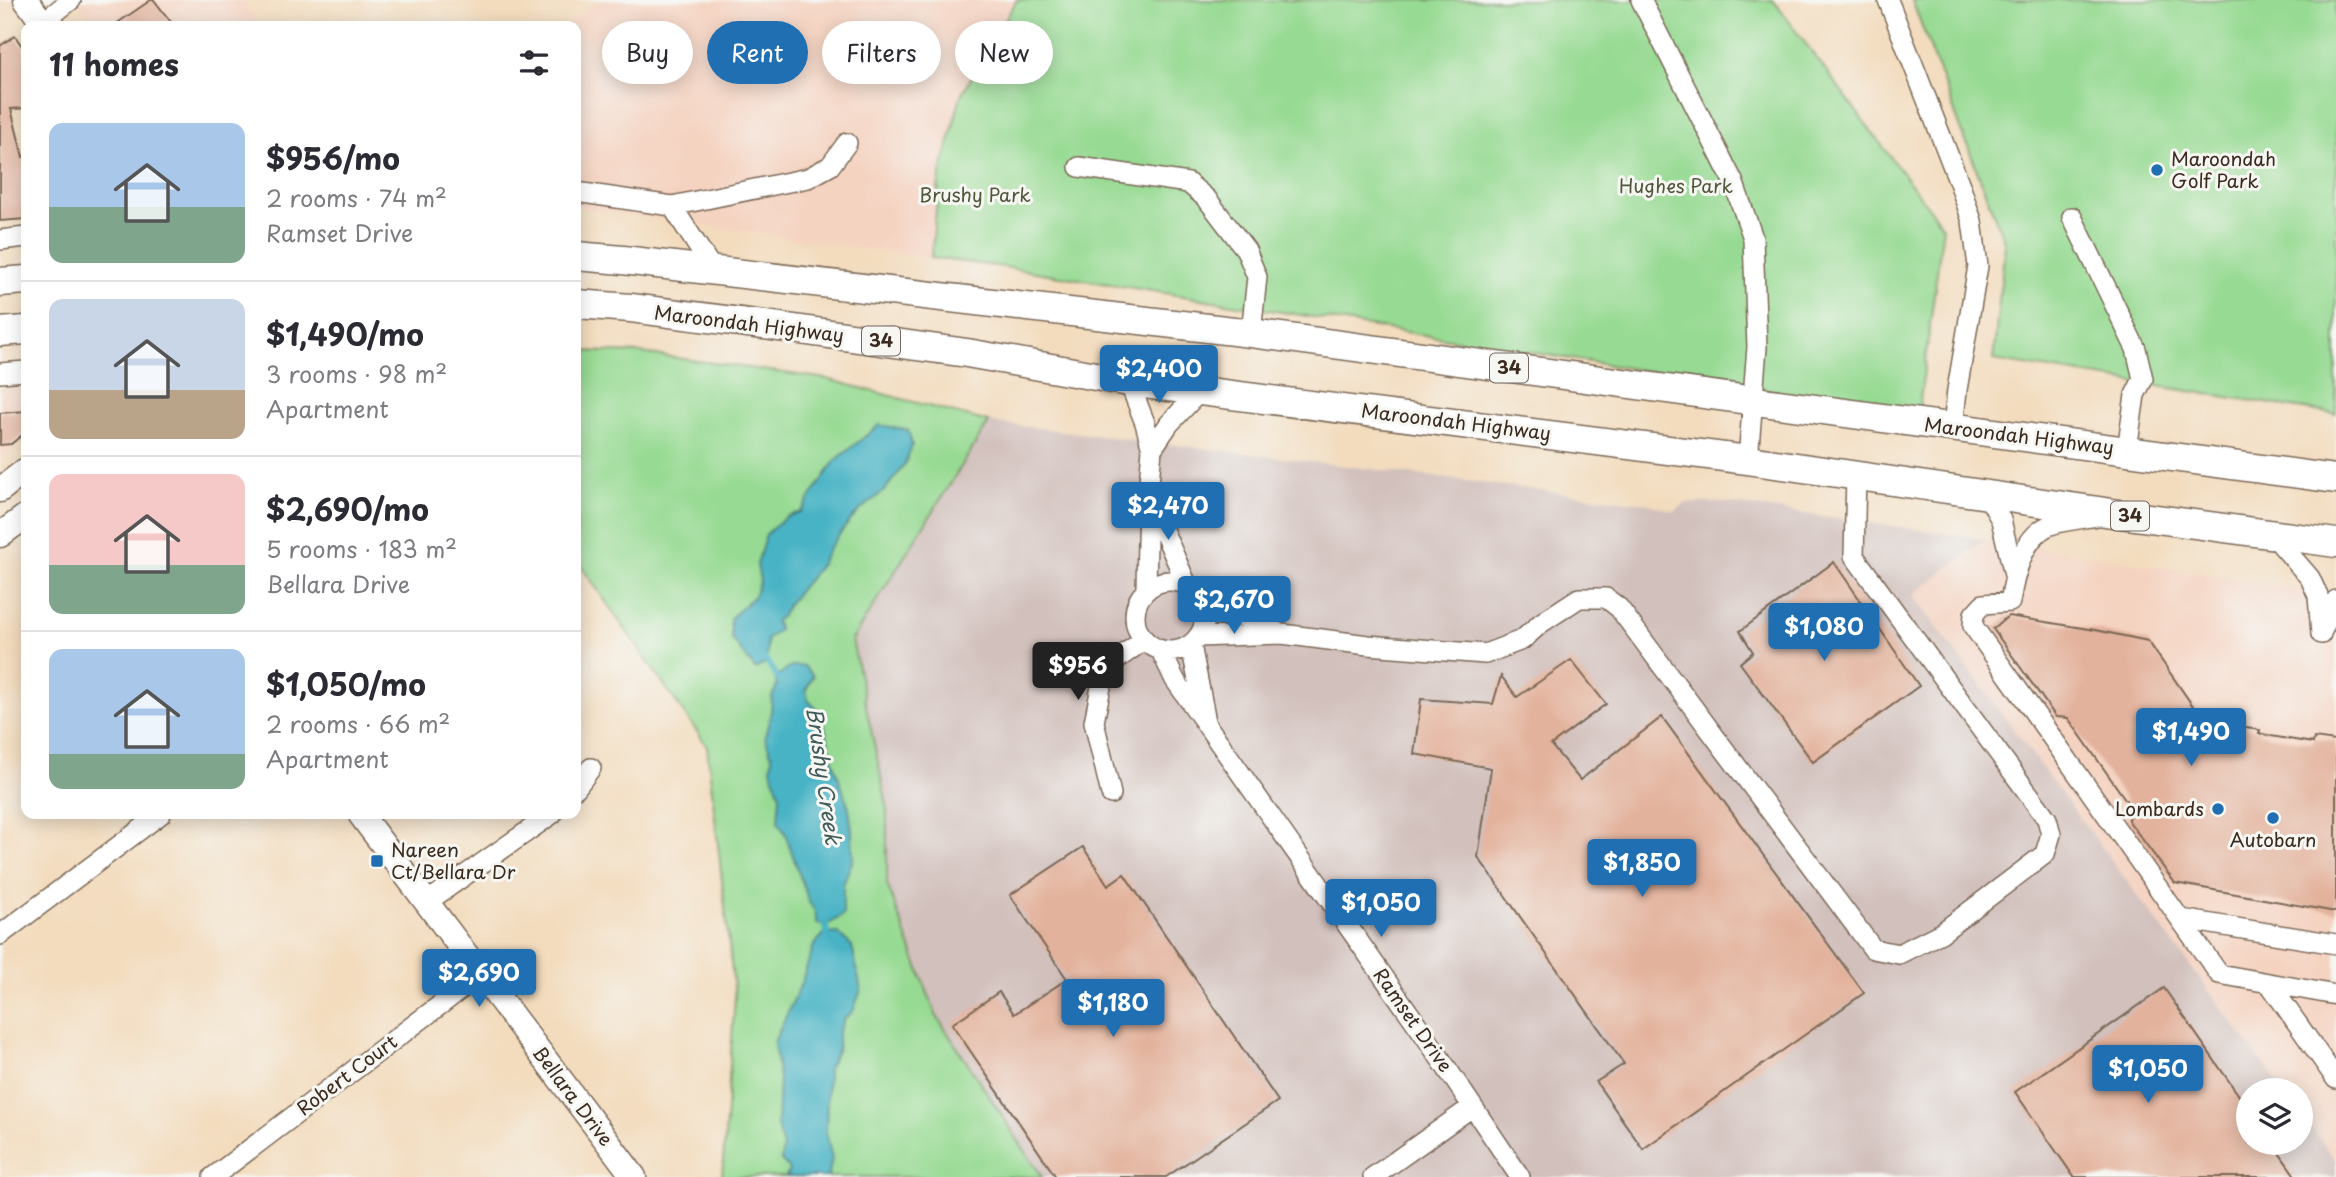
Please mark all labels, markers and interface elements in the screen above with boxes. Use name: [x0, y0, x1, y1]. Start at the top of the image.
chip: Buy: [602, 21, 693, 84]
chip: Rent: [707, 21, 808, 84]
chip: Filters: [822, 21, 941, 84]
chip: New: [955, 21, 1053, 84]
text: 11 homes: [49, 41, 179, 86]
icon: filters: [515, 44, 553, 82]
text: $956/mo: [266, 135, 400, 180]
place label: Maroondah Golf Park: [2171, 144, 2276, 194]
icon: home: [105, 151, 189, 235]
marker: Maroondah Golf Park: [2149, 162, 2165, 178]
park label: Hughes Park: [1619, 171, 1733, 199]
text: 2 rooms · 74 m²: [266, 180, 447, 215]
park label: Brushy Park: [919, 180, 1031, 208]
text: Ramset Drive: [266, 215, 413, 250]
street label: Maroondah Highway: [653, 297, 845, 349]
text: $1,490/mo: [266, 311, 424, 356]
road number: 34: [862, 326, 900, 356]
icon: home: [105, 327, 189, 411]
pin: $2,400: [1102, 346, 1216, 405]
text: $2,400: [1116, 350, 1202, 385]
road number: 34: [1490, 354, 1528, 382]
text: 3 rooms · 98 m²: [266, 356, 447, 391]
text: Apartment: [266, 391, 389, 426]
street label: Maroondah Highway: [1360, 395, 1552, 447]
street label: Maroondah Highway: [1923, 409, 2115, 461]
pin: $2,470: [1111, 482, 1225, 542]
text: $2,690/mo: [266, 486, 429, 531]
text: $2,470: [1127, 487, 1209, 522]
icon: home: [105, 502, 189, 586]
road number: 34: [2111, 502, 2149, 530]
text: 5 rooms · 183 m²: [266, 531, 457, 566]
text: Bellara Drive: [266, 566, 410, 601]
pin: $2,670: [1177, 576, 1291, 636]
text: $2,670: [1194, 581, 1274, 616]
pin: $1,080: [1767, 604, 1881, 663]
text: $1,080: [1784, 608, 1864, 643]
pin: $956: [1037, 642, 1119, 702]
text: $956: [1048, 647, 1108, 682]
text: $1,050/mo: [266, 661, 426, 706]
icon: home: [105, 677, 189, 761]
water label: Brushy Creek: [800, 705, 851, 847]
text: 2 rooms · 66 m²: [266, 706, 450, 741]
pin: $1,490: [2134, 708, 2248, 768]
text: $1,490: [2152, 713, 2230, 748]
text: Apartment: [266, 741, 389, 776]
place label: Lombards: [2115, 794, 2204, 822]
marker: Lombards: [2210, 801, 2226, 817]
marker: Autobarn: [2265, 810, 2281, 826]
place label: Autobarn: [2230, 825, 2316, 853]
place label: Nareen Ct/Bellara Dr: [391, 835, 516, 885]
pin: $1,850: [1585, 839, 1699, 899]
text: $1,850: [1603, 844, 1681, 879]
marker: Nareen Ct/Bellara Dr: [369, 853, 385, 869]
pin: $1,050: [1324, 880, 1438, 939]
text: $1,050: [1341, 884, 1421, 919]
pin: $2,690: [422, 950, 536, 1009]
text: $2,690: [438, 954, 520, 989]
street label: Ramset Drive: [1367, 962, 1460, 1077]
pin: $1,180: [1056, 979, 1170, 1039]
text: $1,180: [1077, 984, 1149, 1019]
street label: Robert Court: [290, 1027, 403, 1121]
street label: Bellara Drive: [527, 1039, 621, 1151]
pin: $1,050: [2091, 1046, 2205, 1105]
text: $1,050: [2108, 1050, 2188, 1085]
map controls: [2236, 1078, 2313, 1155]
button: layers: [2236, 1078, 2313, 1155]

